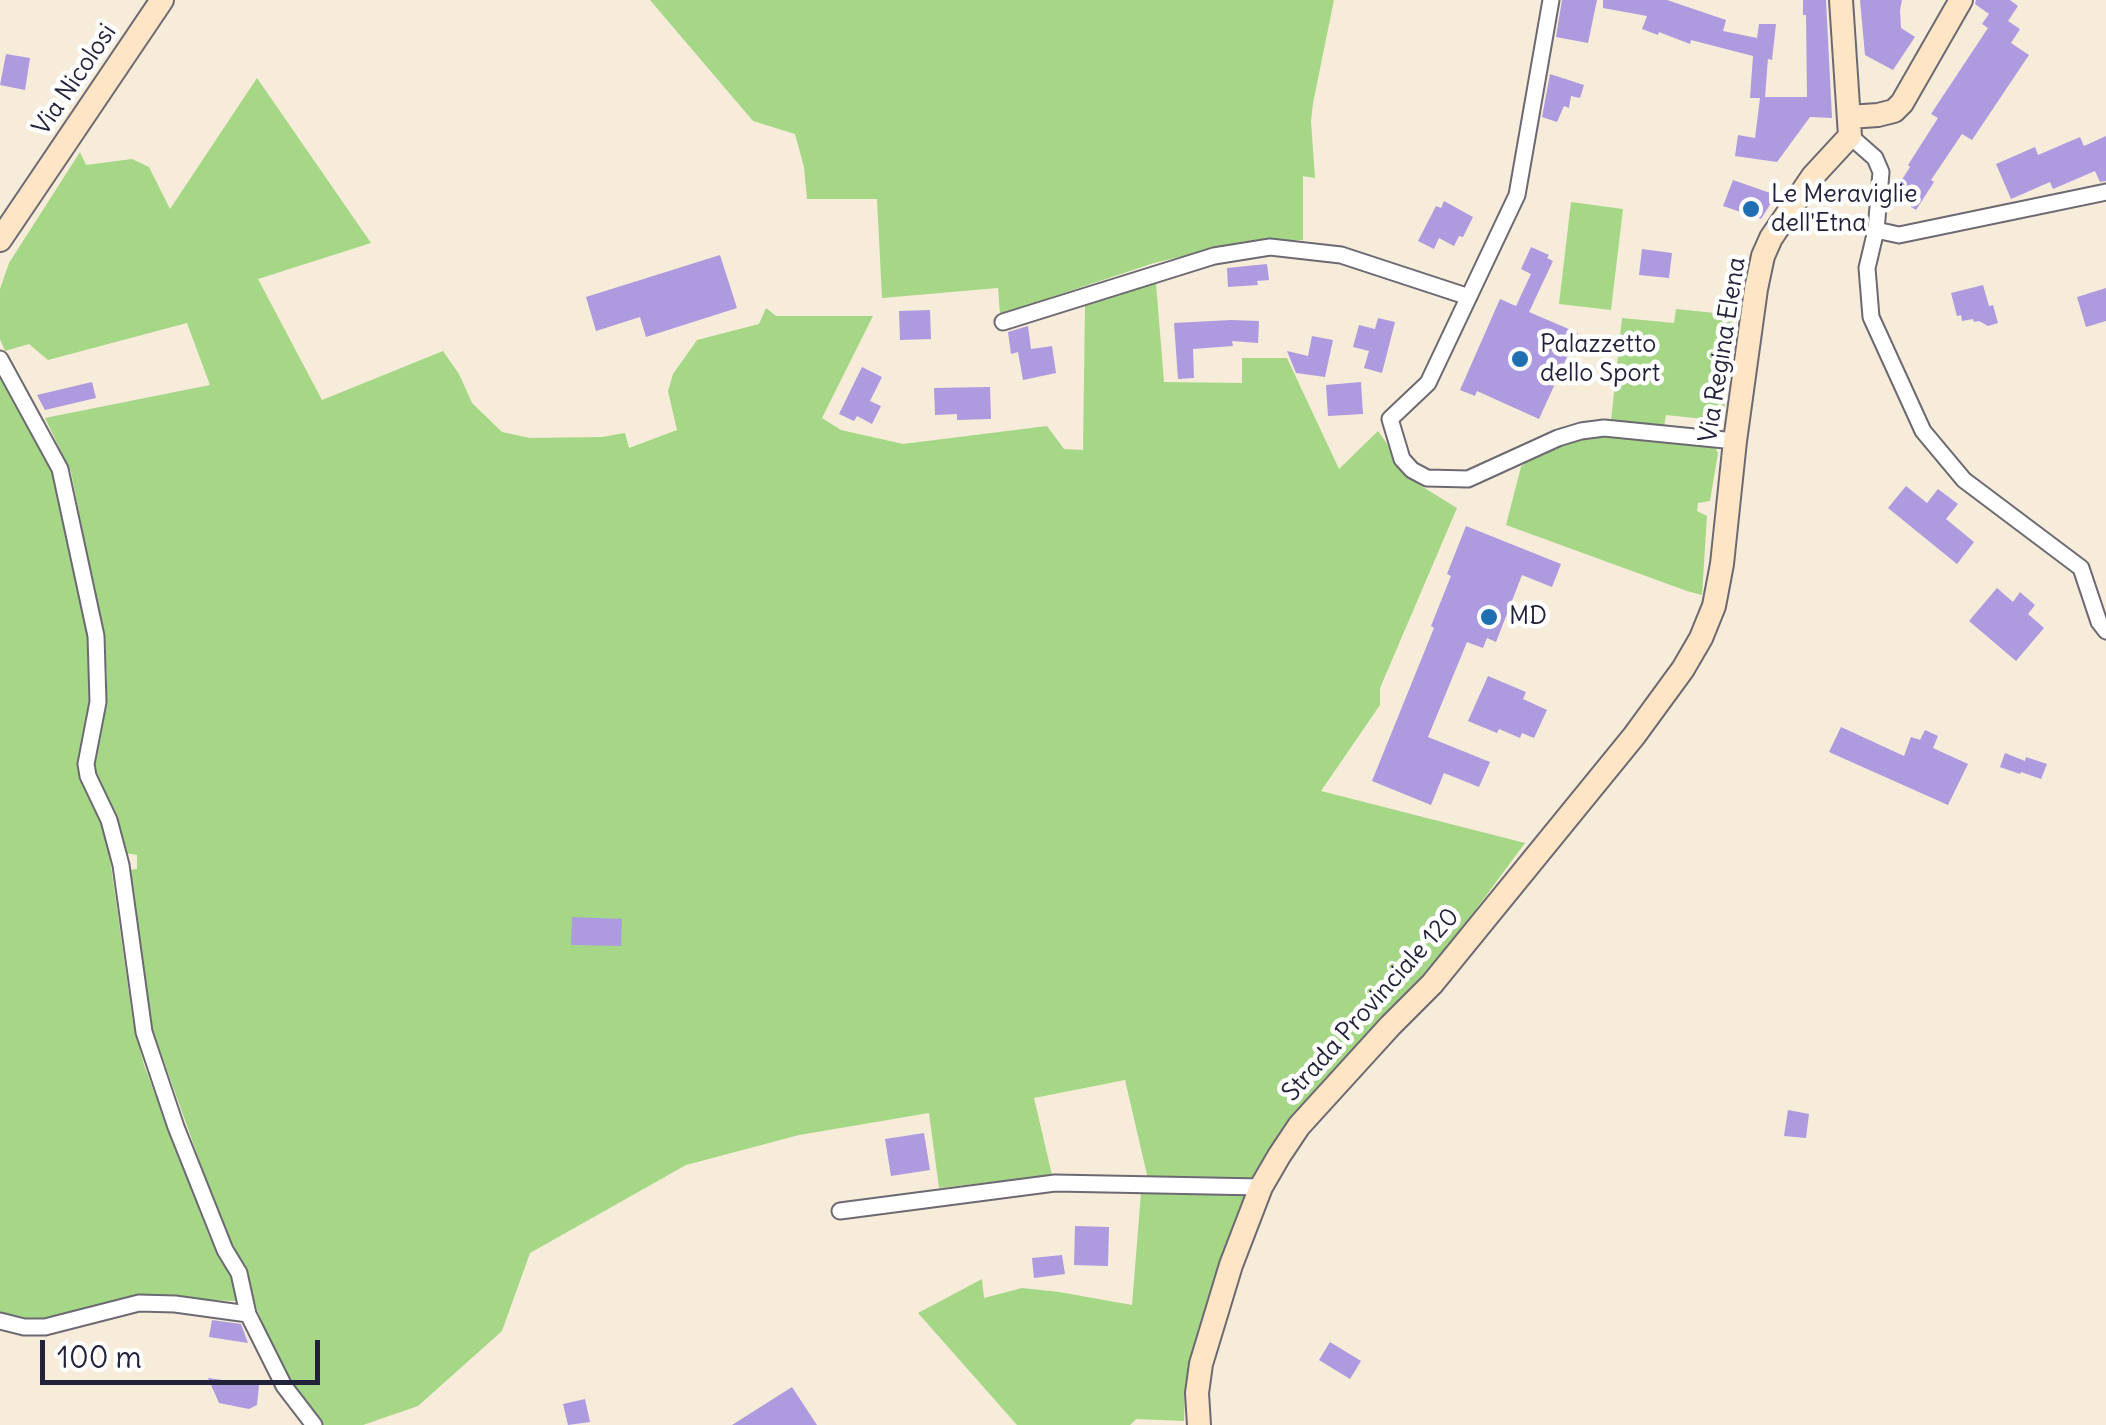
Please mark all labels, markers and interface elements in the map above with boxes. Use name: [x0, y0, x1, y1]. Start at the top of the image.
street label: Via Nicolosi: [27, 19, 123, 141]
place label: Le Meraviglie dell'Etna: [1771, 180, 1917, 239]
marker: Le Meraviglie dell'Etna: [1740, 198, 1762, 220]
street label: Via Regina Elena: [1694, 255, 1752, 445]
place label: Palazzetto dello Sport: [1540, 330, 1660, 389]
marker: Palazzetto dello Sport: [1509, 348, 1531, 370]
place label: MD: [1509, 602, 1547, 632]
marker: MD: [1478, 606, 1500, 628]
street label: Strada Provinciale 120: [1276, 902, 1466, 1108]
scale bar: [45, 1320, 325, 1382]
text: 100 m: [57, 1338, 142, 1376]

